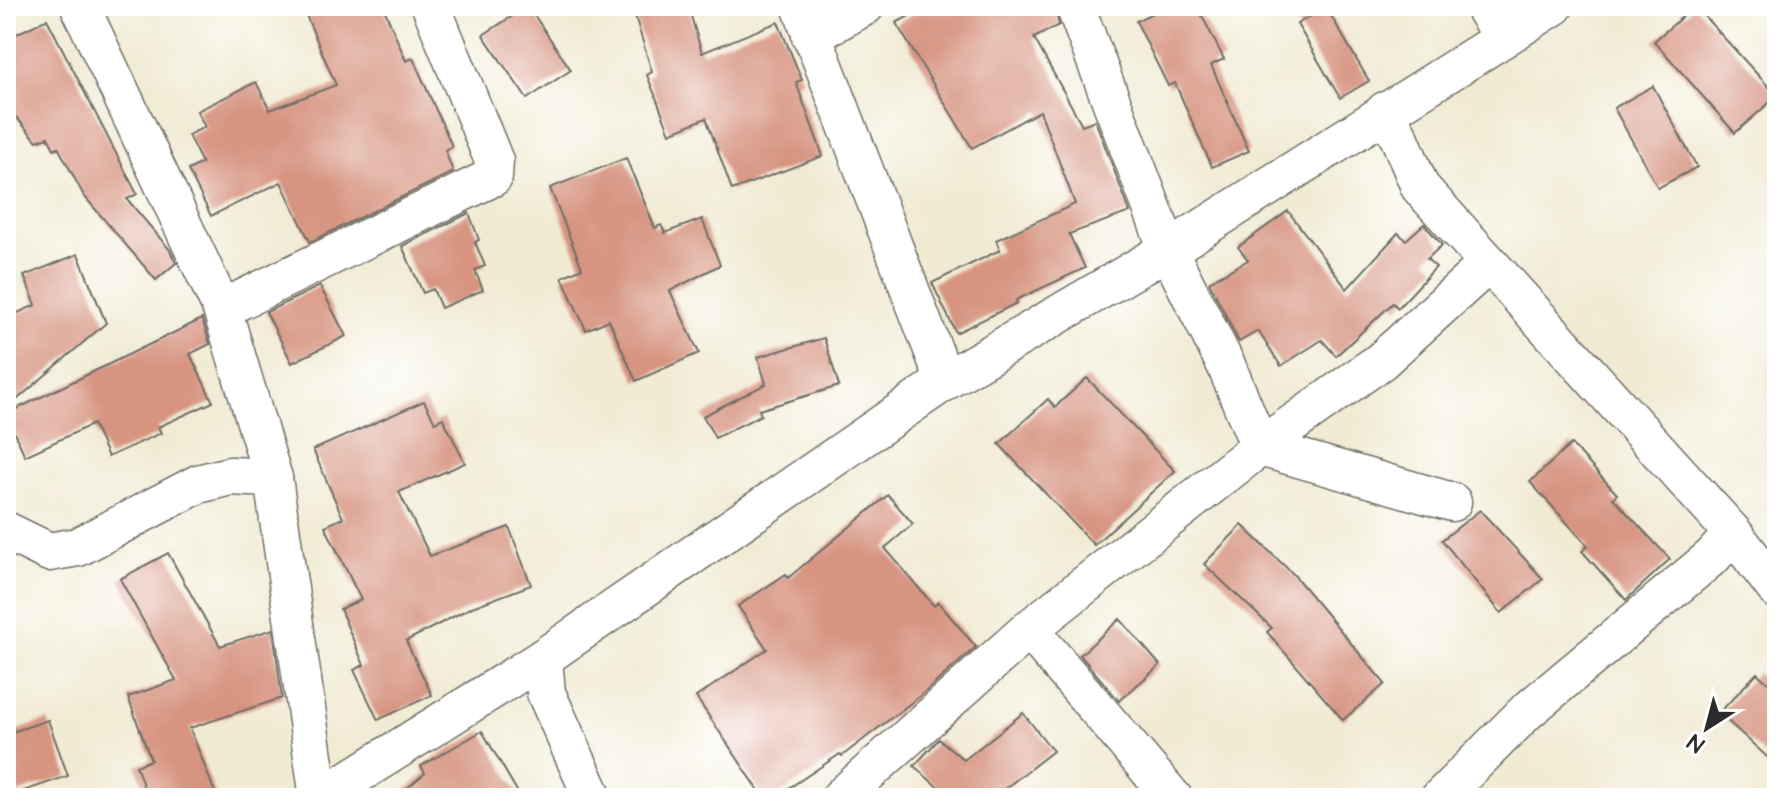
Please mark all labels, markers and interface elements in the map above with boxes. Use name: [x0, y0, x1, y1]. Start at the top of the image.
north arrow: [1667, 688, 1747, 768]
text: N: [1681, 726, 1711, 760]

